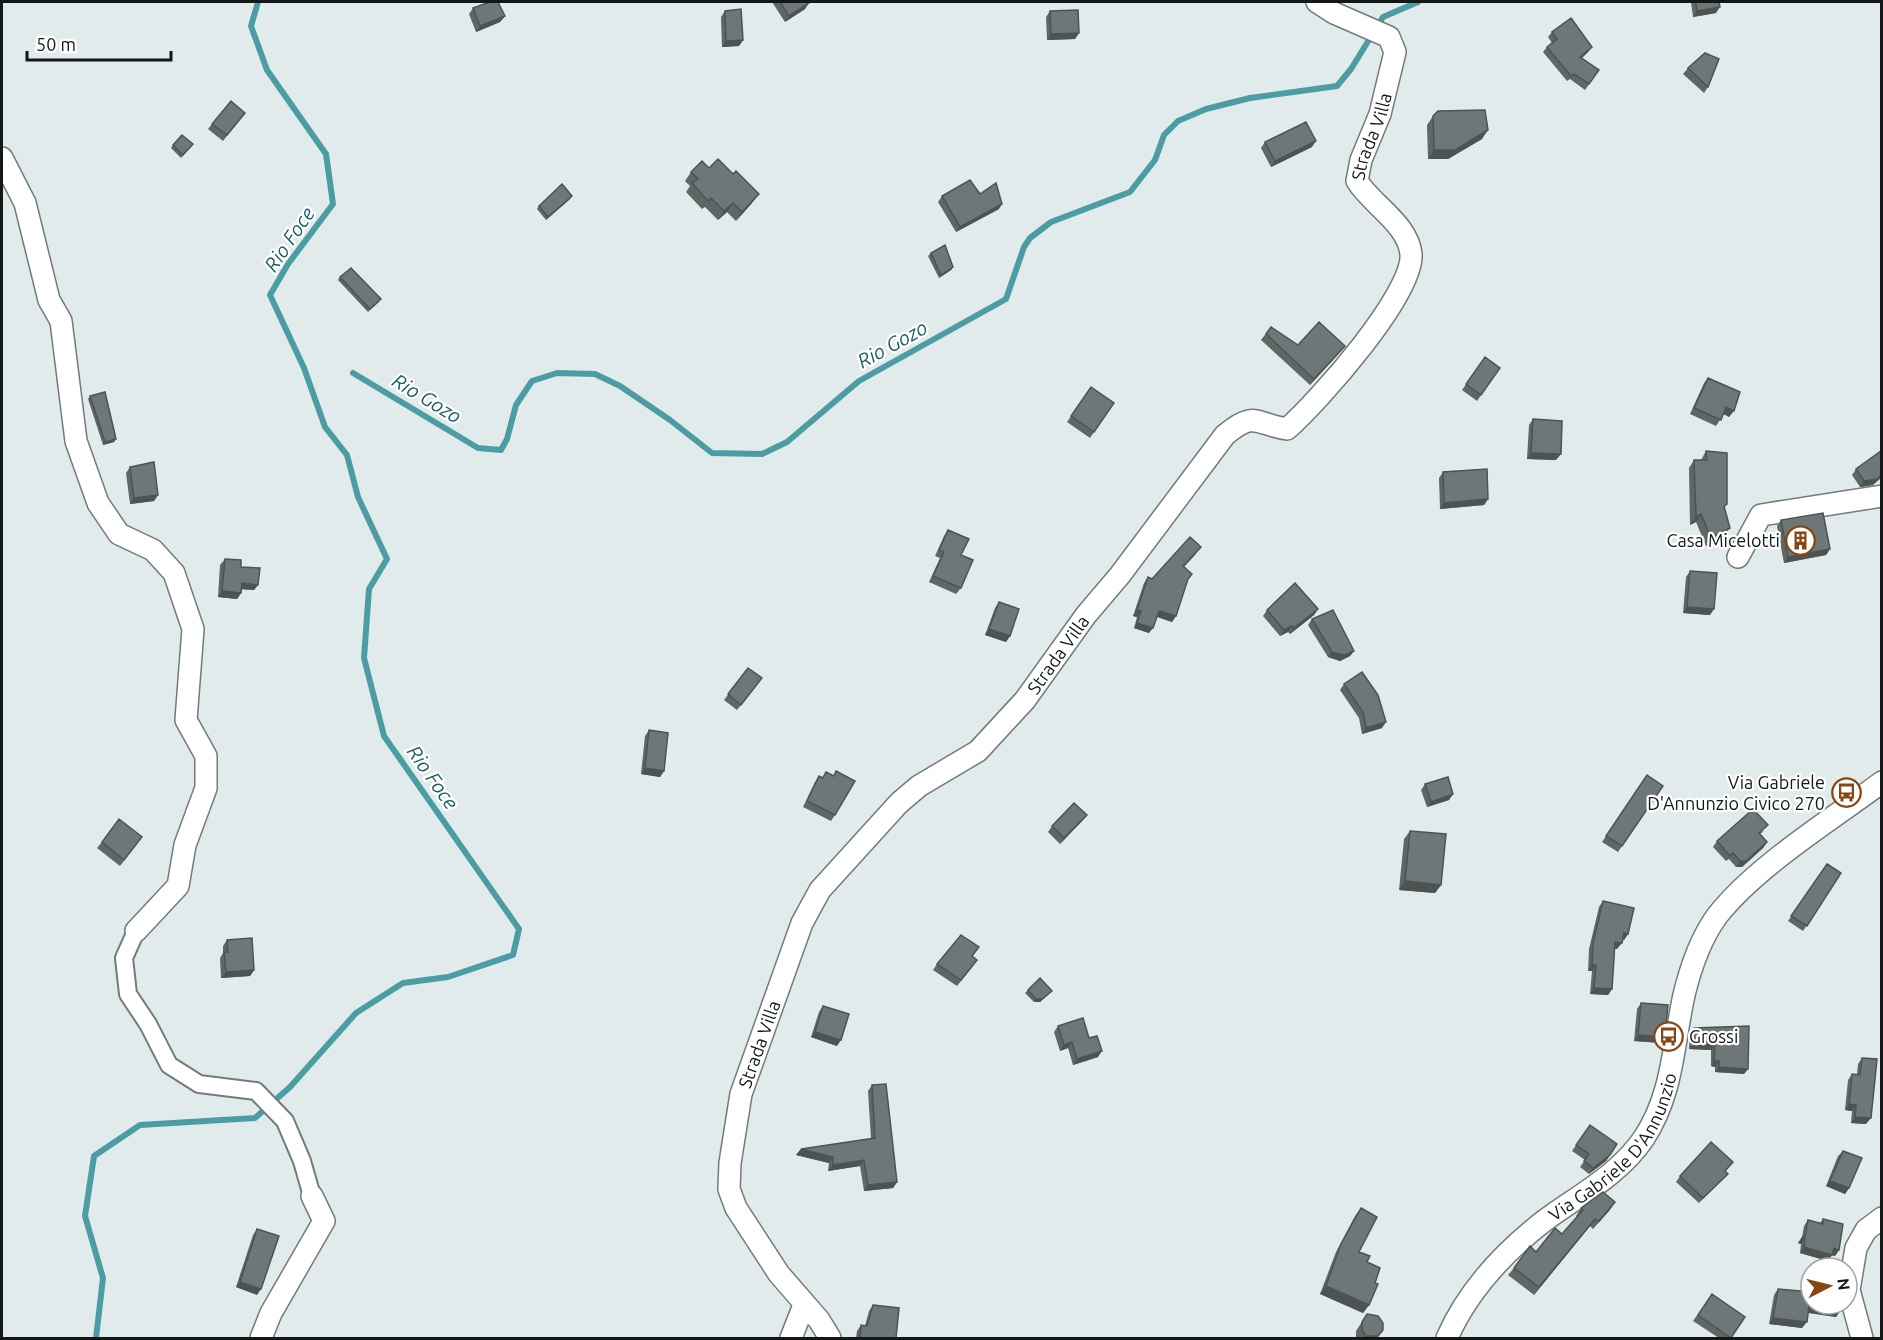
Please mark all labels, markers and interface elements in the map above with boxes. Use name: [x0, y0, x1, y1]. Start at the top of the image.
scale bar: [27, 24, 171, 62]
text: 50 m: [36, 34, 76, 54]
street label: Strada Villa: [1347, 91, 1395, 182]
water label: Rio Foce: [259, 202, 319, 276]
water label: Rio Gozo: [853, 315, 931, 373]
water label: Rio Gozo: [388, 368, 466, 428]
building icon: Casa Micelotti: [1785, 524, 1817, 556]
place label: Casa Micelotti: [1666, 530, 1780, 550]
street label: Strada Villa: [1023, 611, 1093, 697]
water label: Rio Foce: [403, 741, 463, 813]
place label: Via Gabriele D'Annunzio Civico 270: [1647, 772, 1825, 813]
bus stop icon: Via Gabriele D'Annunzio Civico 270: [1830, 776, 1862, 808]
street label: Strada Villa: [734, 998, 784, 1091]
bus stop icon: Grossi: [1652, 1020, 1684, 1052]
place label: Grossi: [1689, 1026, 1738, 1046]
street label: Via Gabriele D'Annunzio: [1545, 1071, 1680, 1225]
north arrow: [1799, 1256, 1859, 1316]
text: N: [1834, 1277, 1854, 1291]

